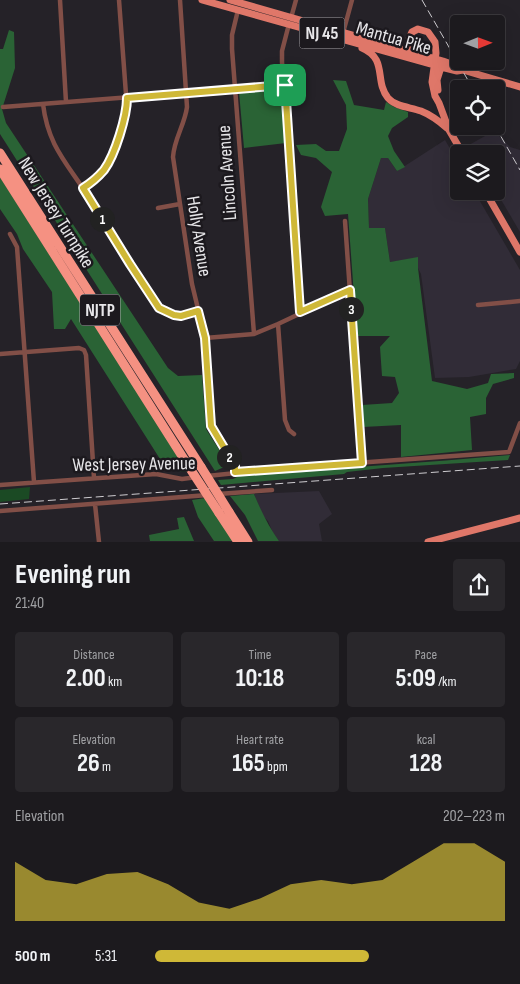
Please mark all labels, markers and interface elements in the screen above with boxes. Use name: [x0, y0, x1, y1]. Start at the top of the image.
north arrow: [450, 15, 505, 70]
map controls: [450, 15, 505, 200]
road number: NJ 45: [300, 17, 344, 48]
street label: Mantua Pike: [353, 17, 434, 60]
pin: [264, 64, 306, 106]
icon: arrive: [271, 71, 299, 99]
button: locate: [450, 80, 505, 135]
street label: Lincoln Avenue: [213, 125, 242, 221]
button: layers: [450, 145, 505, 200]
street label: New Jersey Turnpike: [13, 153, 99, 272]
street label: Holly Avenue: [181, 194, 216, 278]
pin: 1: [90, 206, 114, 232]
text: 1: [100, 211, 105, 228]
road number: NJTP: [80, 294, 120, 326]
pin: 3: [338, 296, 364, 322]
text: 3: [348, 301, 355, 318]
pin: 2: [216, 444, 242, 470]
text: 2: [226, 449, 233, 466]
street label: West Jersey Avenue: [72, 452, 196, 477]
text: Evening run: [15, 558, 131, 591]
button: share: [453, 559, 505, 611]
text: 21:40: [15, 594, 44, 613]
text: Distance: [73, 646, 115, 663]
text: Time: [249, 646, 271, 663]
text: Pace: [415, 646, 437, 663]
text: 2.00: [66, 663, 106, 694]
text: 10:18: [236, 663, 284, 694]
text: 5:09: [396, 663, 436, 694]
text: km: [106, 673, 122, 690]
text: /km: [436, 673, 456, 690]
text: Elevation: [72, 731, 116, 748]
text: Heart rate: [236, 731, 284, 748]
text: kcal: [417, 731, 435, 748]
text: 26: [77, 748, 100, 779]
text: 165: [232, 748, 265, 779]
text: 128: [410, 748, 442, 779]
text: m: [100, 758, 111, 775]
text: bpm: [265, 758, 288, 775]
text: Elevation: [15, 807, 64, 826]
text: 202–223 m: [443, 807, 505, 826]
text: 500 m: [15, 947, 50, 966]
text: 5:31: [95, 947, 117, 966]

